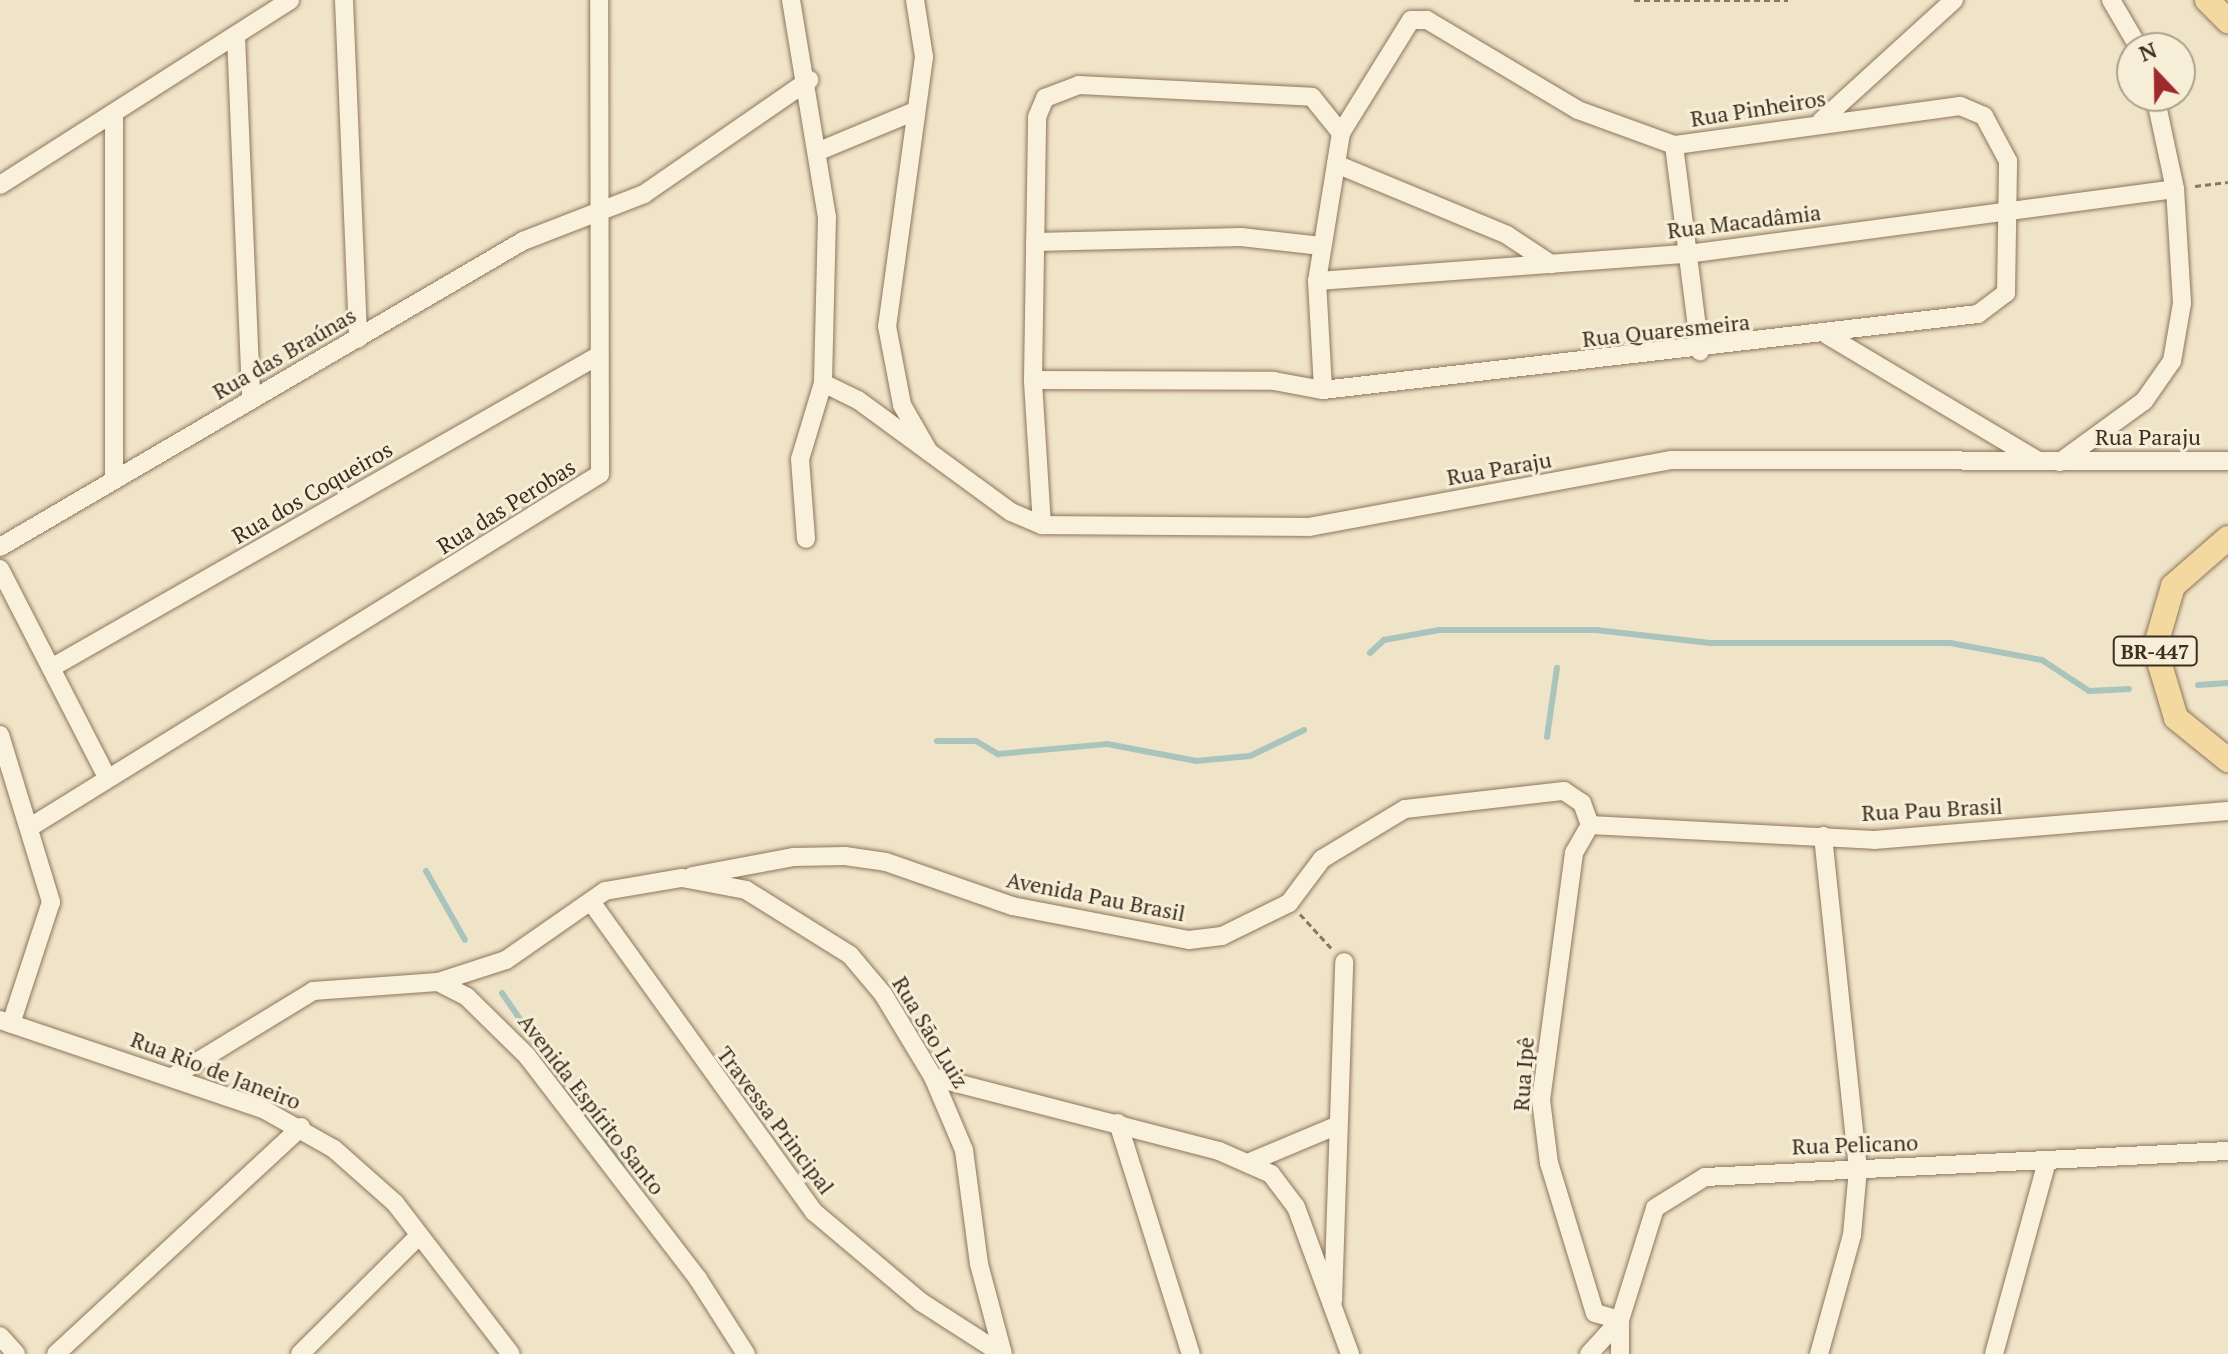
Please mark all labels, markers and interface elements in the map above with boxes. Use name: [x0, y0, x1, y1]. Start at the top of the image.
north arrow: [2116, 32, 2196, 112]
text: N: [2134, 35, 2161, 68]
street label: Rua Pinheiros: [1688, 84, 1828, 132]
street label: Rua Macadâmia: [1666, 198, 1822, 244]
street label: Rua das Braúnas: [208, 301, 360, 405]
street label: Rua Quaresmeira: [1581, 308, 1751, 352]
street label: Rua Paraju: [2095, 424, 2201, 450]
street label: Rua dos Coqueiros: [227, 435, 397, 549]
street label: Rua Paraju: [1445, 446, 1553, 490]
street label: Rua das Perobas: [432, 453, 580, 559]
road number: BR-447: [2111, 635, 2199, 667]
street label: Rua Pau Brasil: [1861, 792, 2003, 826]
street label: Avenida Pau Brasil: [1004, 866, 1188, 926]
street label: Rua São Luiz: [887, 971, 975, 1093]
street label: Avenida Espírito Santo: [513, 1008, 671, 1200]
street label: Rua Rio de Janeiro: [127, 1025, 305, 1115]
street label: Rua Ipê: [1507, 1036, 1539, 1112]
street label: Travessa Principal: [712, 1041, 840, 1199]
street label: Rua Pelicano: [1791, 1129, 1919, 1159]

